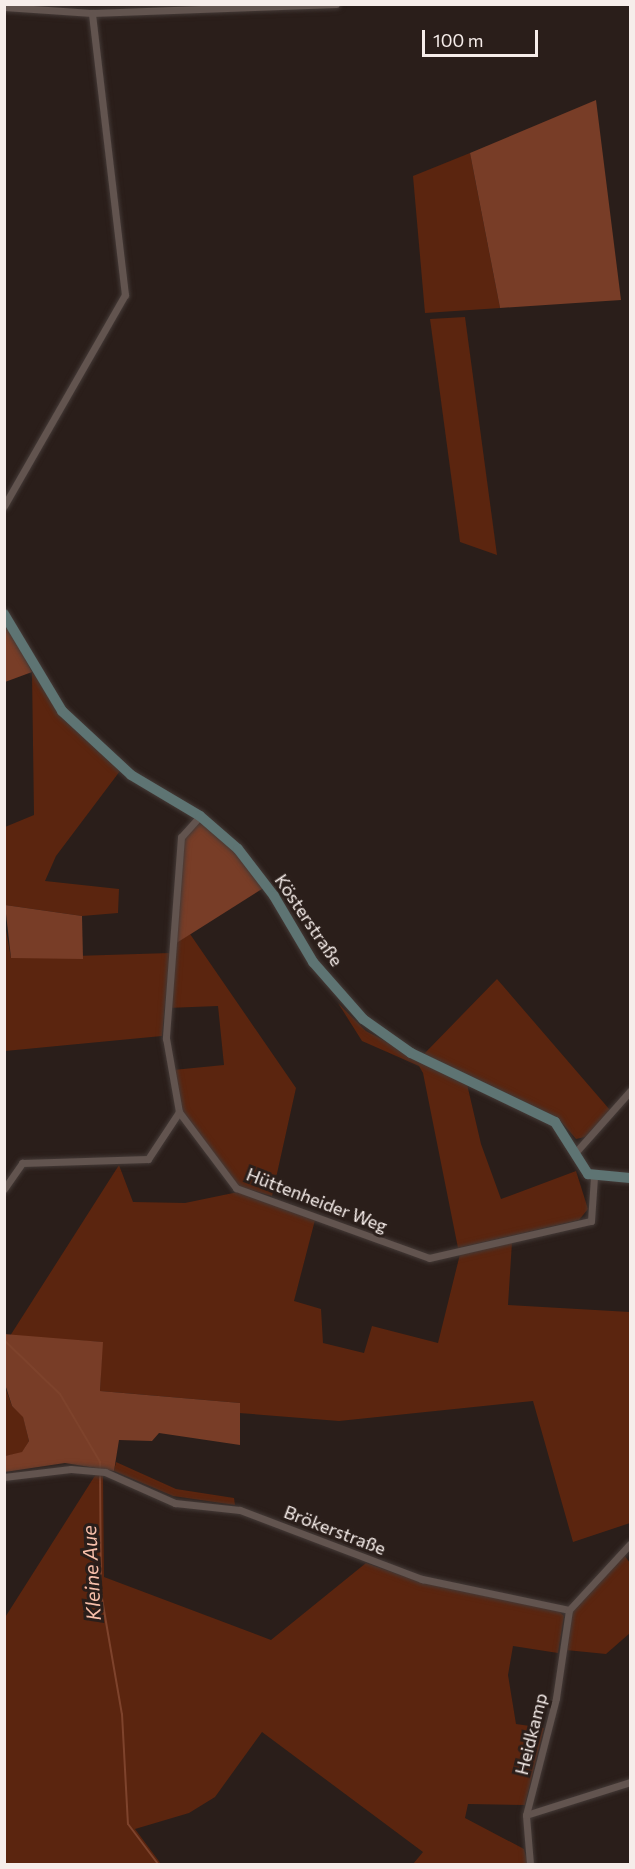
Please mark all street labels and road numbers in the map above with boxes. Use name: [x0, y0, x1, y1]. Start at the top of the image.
street label: Kösterstraße: [270, 870, 348, 970]
street label: Hüttenheider Weg: [243, 1163, 391, 1237]
street label: Brökerstraße: [281, 1501, 389, 1559]
street label: Heidkamp: [510, 1691, 552, 1777]

